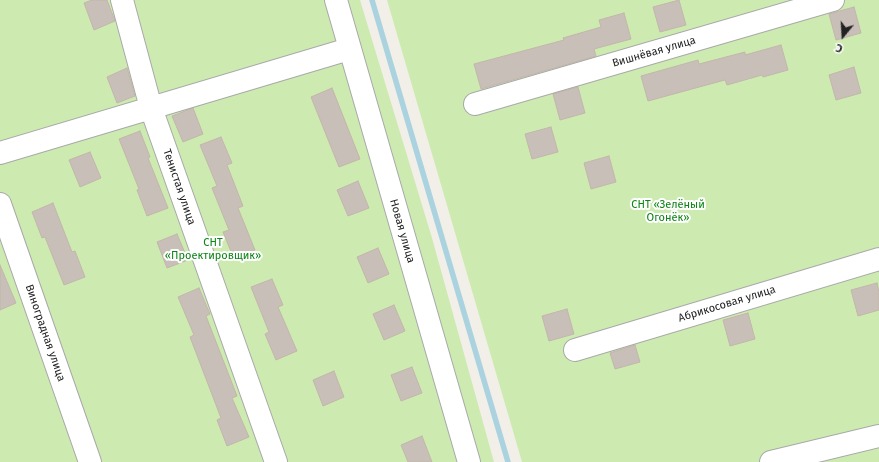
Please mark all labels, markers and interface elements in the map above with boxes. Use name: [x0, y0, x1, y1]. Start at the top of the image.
north arrow: [823, 16, 863, 56]
street label: Вишнёвая улица: [611, 34, 697, 70]
text: С: [834, 41, 844, 55]
street label: Тенистая улица: [160, 147, 198, 227]
street label: Новая улица: [387, 198, 417, 264]
park label: СНТ «Зелёный Огонёк»: [631, 198, 705, 224]
park label: СНТ «Проектировщик»: [165, 236, 261, 262]
street label: Виноградная улица: [22, 283, 68, 383]
street label: Абрикосовая улица: [677, 283, 777, 325]

